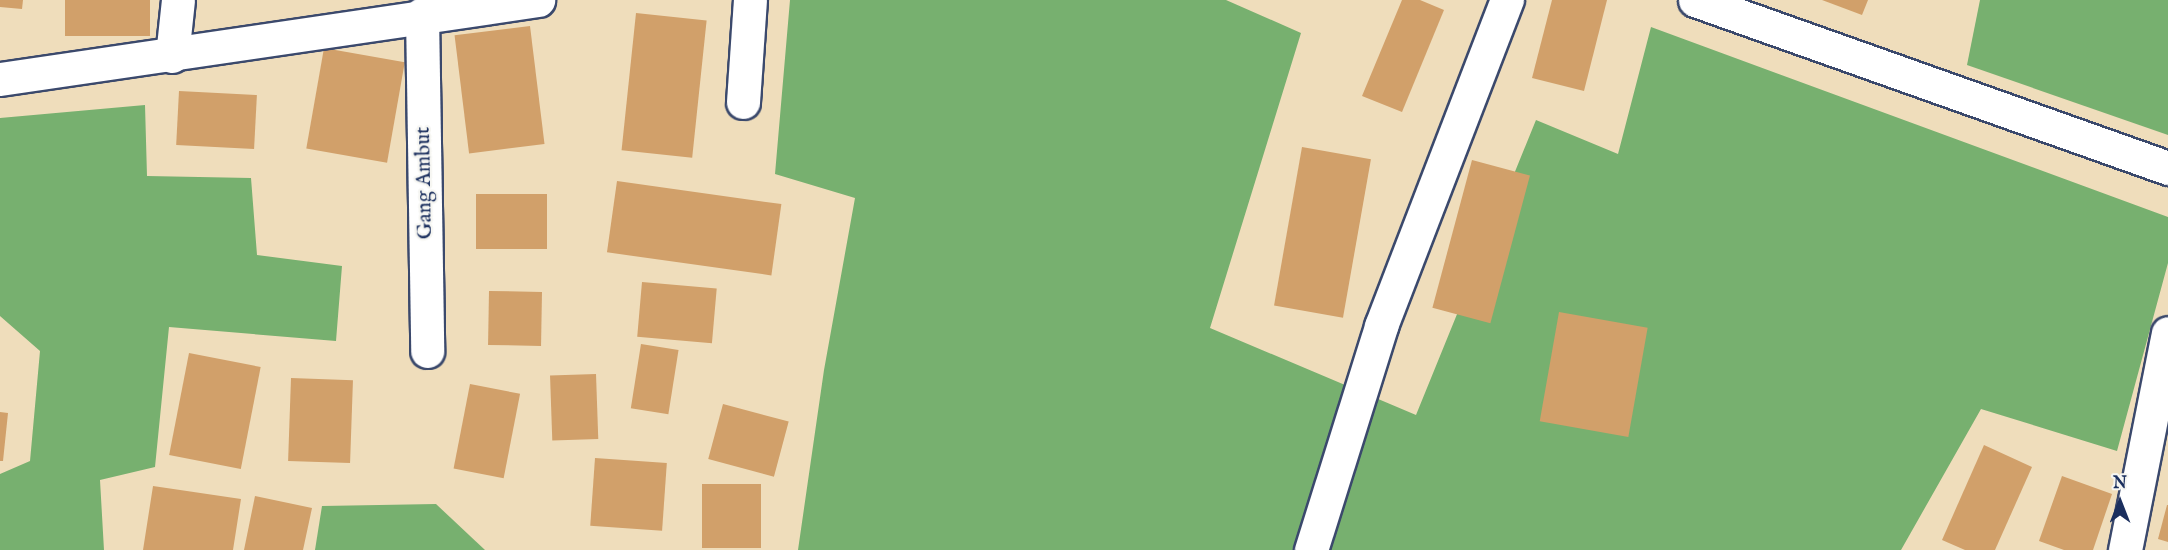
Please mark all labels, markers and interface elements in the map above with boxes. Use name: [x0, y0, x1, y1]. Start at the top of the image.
street label: Gang Ambut: [411, 127, 439, 239]
north arrow: [2090, 472, 2150, 532]
text: N: [2113, 474, 2127, 494]

